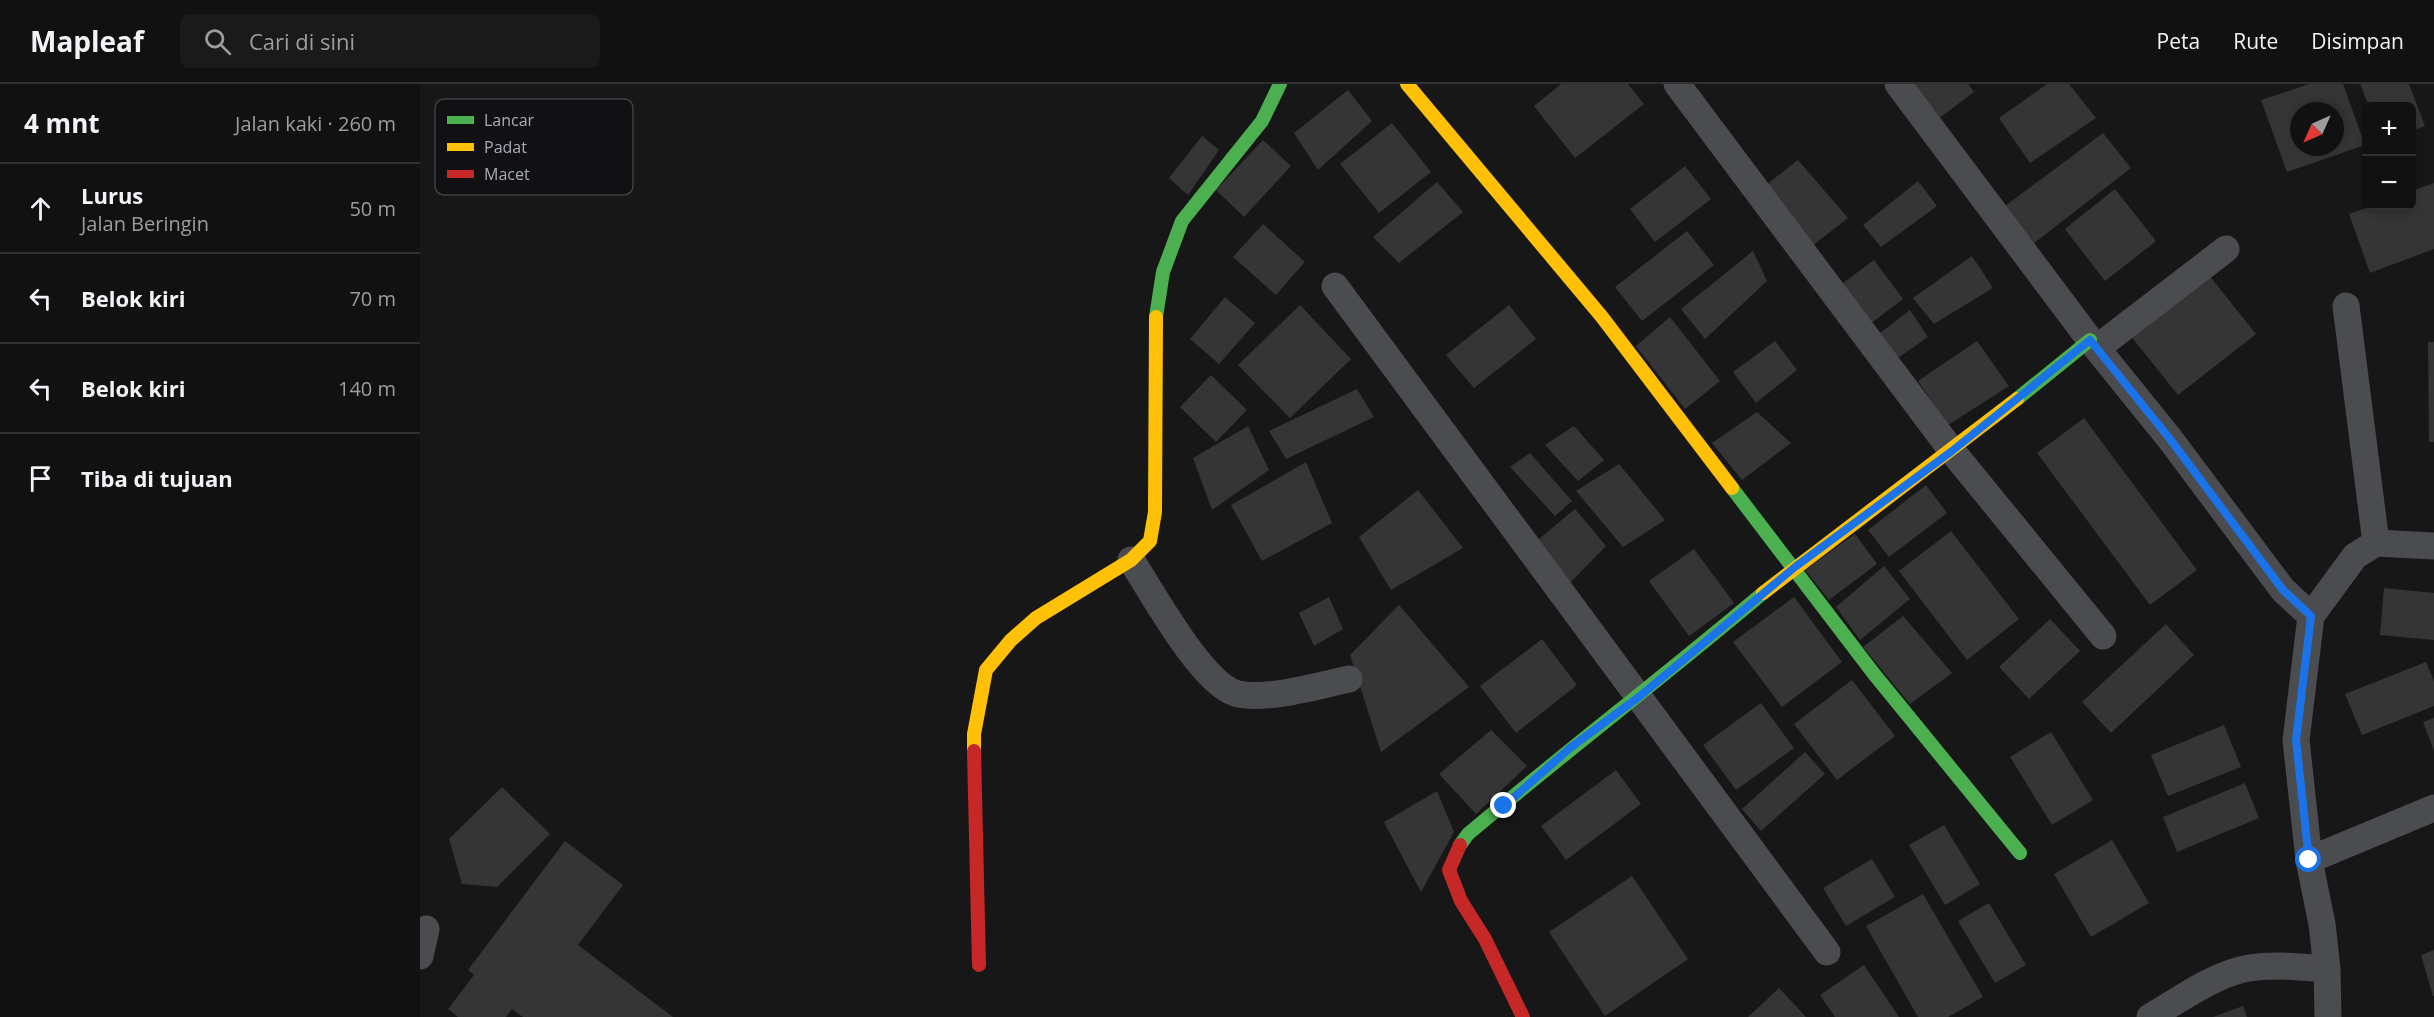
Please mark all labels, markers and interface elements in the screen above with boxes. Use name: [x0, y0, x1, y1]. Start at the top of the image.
search box: [180, 14, 600, 68]
text: Mapleaf: [30, 22, 144, 60]
icon: search: [201, 25, 234, 58]
text: Cari di sini: [249, 26, 355, 56]
text: Peta: [2157, 27, 2200, 55]
text: Rute: [2233, 27, 2278, 55]
text: Disimpan: [2311, 27, 2404, 55]
legend: [435, 99, 633, 195]
north arrow: [2290, 102, 2344, 156]
map controls: [2362, 102, 2416, 210]
button: +: [2362, 102, 2416, 156]
text: 4 mnt: [24, 105, 100, 141]
text: Lancar: [484, 109, 535, 131]
text: Jalan kaki · 260 m: [235, 110, 396, 137]
text: Padat: [484, 136, 527, 158]
button: −: [2362, 156, 2416, 210]
text: Macet: [484, 163, 530, 185]
text: Lurus: [81, 180, 143, 210]
icon: ahead: [24, 192, 57, 225]
text: 50 m: [349, 195, 396, 222]
text: Jalan Beringin: [81, 210, 209, 237]
icon: left: [24, 282, 57, 315]
text: Belok kiri: [81, 283, 186, 313]
text: 70 m: [349, 285, 396, 312]
icon: left: [24, 372, 57, 405]
text: Belok kiri: [81, 373, 186, 403]
text: 140 m: [338, 375, 396, 402]
icon: arrive: [24, 462, 57, 495]
text: Tiba di tujuan: [81, 463, 233, 493]
route end: [1490, 792, 1516, 818]
route start: [2295, 846, 2321, 872]

